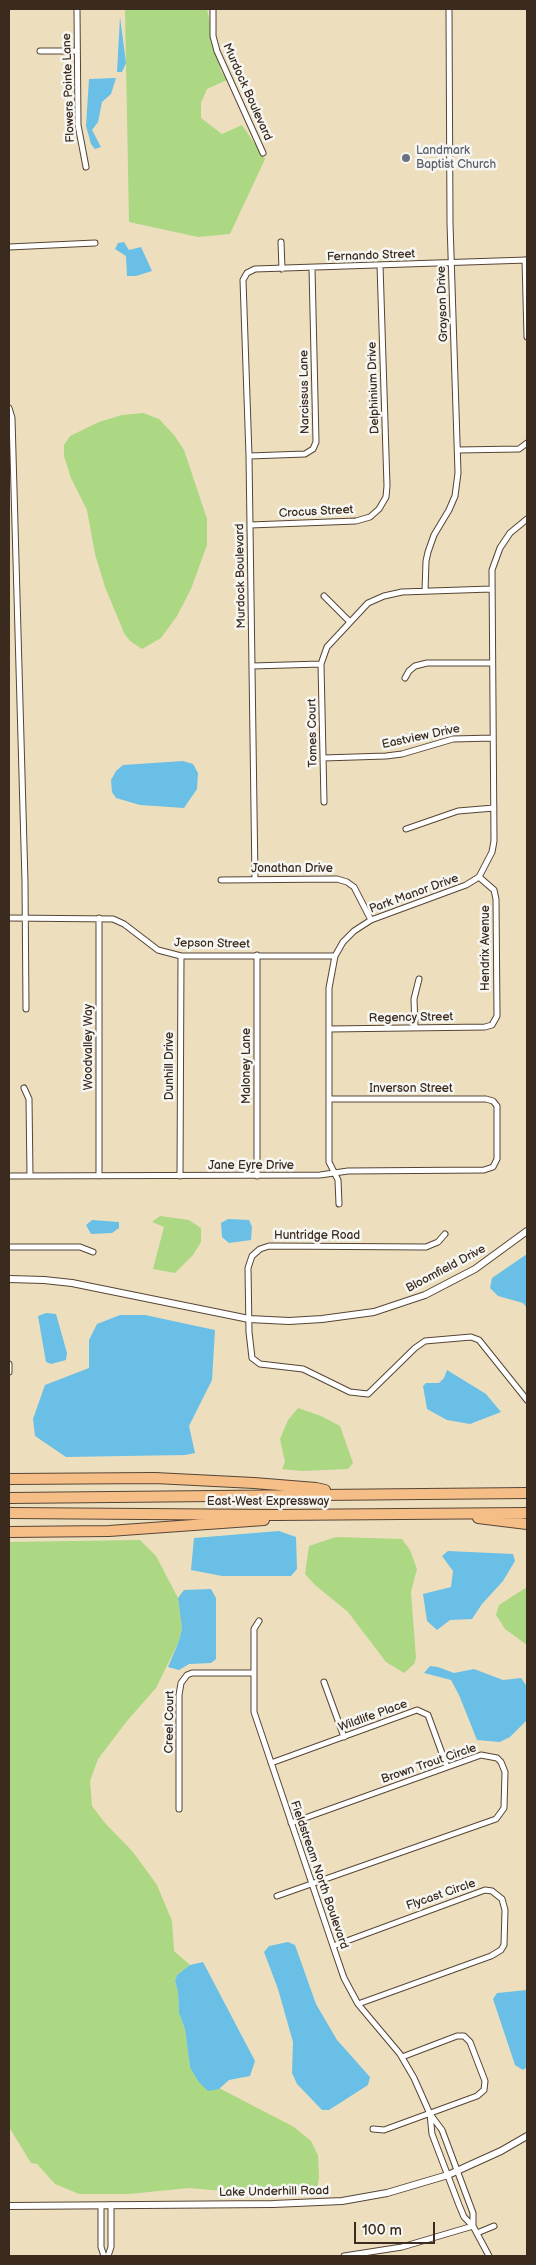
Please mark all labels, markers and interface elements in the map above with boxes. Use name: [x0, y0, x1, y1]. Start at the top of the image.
street label: Flowers Pointe Lane: [60, 33, 78, 143]
street label: Murdock Boulevard: [219, 41, 275, 143]
place label: Landmark Baptist Church: [416, 144, 496, 172]
marker: Landmark Baptist Church: [400, 152, 412, 164]
street label: Fernando Street: [327, 247, 415, 265]
street label: Grayson Drive: [434, 266, 452, 342]
street label: Delphinium Drive: [365, 342, 383, 434]
street label: Narcissus Lane: [297, 350, 313, 434]
street label: Crocus Street: [278, 503, 354, 521]
street label: Murdock Boulevard: [233, 523, 249, 629]
street label: Tomes Court: [305, 698, 321, 768]
street label: Eastview Drive: [381, 722, 461, 752]
street label: Jonathan Drive: [251, 862, 333, 876]
street label: Park Manor Drive: [367, 871, 461, 917]
street label: Hendrix Avenue: [479, 905, 493, 991]
street label: Jepson Street: [174, 936, 250, 952]
street label: Woodvalley Way: [82, 1004, 96, 1090]
street label: Regency Street: [369, 1010, 453, 1026]
street label: Maloney Lane: [240, 1028, 254, 1104]
street label: Dunhill Drive: [163, 1032, 177, 1100]
street label: Inverson Street: [369, 1082, 453, 1096]
street label: Jane Eyre Drive: [208, 1159, 294, 1173]
street label: Huntridge Road: [274, 1229, 360, 1243]
street label: Bloomfield Drive: [404, 1242, 488, 1296]
street label: East-West Expressway: [207, 1495, 329, 1509]
street label: Creel Court: [162, 1690, 178, 1754]
street label: Wildlife Place: [337, 1697, 409, 1735]
street label: Brown Trout Circle: [380, 1741, 478, 1787]
street label: Fieldstream North Boulevard: [287, 1799, 351, 1951]
street label: Flycast Circle: [404, 1876, 478, 1914]
street label: Lake Underhill Road: [219, 2184, 329, 2200]
scale bar: [356, 2212, 437, 2244]
text: 100 m: [362, 2221, 402, 2240]

